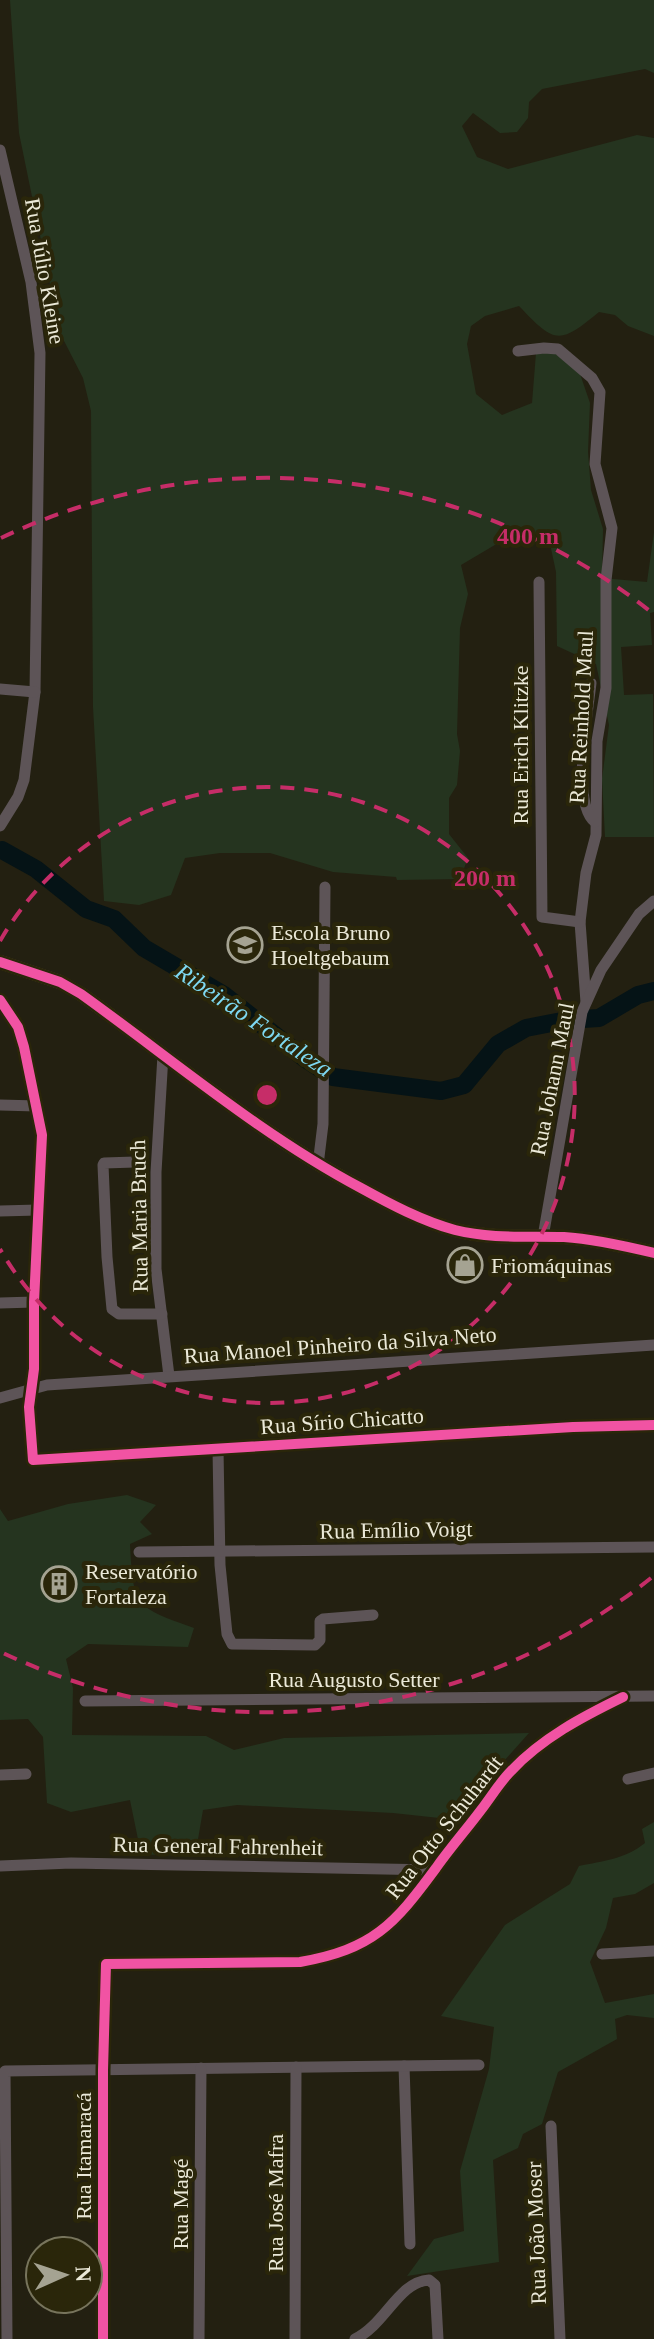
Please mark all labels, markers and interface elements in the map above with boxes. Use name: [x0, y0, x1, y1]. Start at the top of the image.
street label: Rua Júlio Kleine: [20, 196, 70, 346]
text: 400 m: [497, 523, 559, 549]
street label: Rua Reinhold Maul: [564, 630, 598, 804]
street label: Rua Erich Klitzke: [508, 666, 533, 824]
text: 200 m: [454, 865, 516, 891]
place label: Escola Bruno Hoeltgebaum: [271, 920, 390, 970]
school or university icon: Escola Bruno Hoeltgebaum: [226, 926, 264, 964]
water label: Ribeirão Fortaleza: [170, 957, 337, 1082]
street label: Rua Johann Maul: [525, 1000, 579, 1158]
centre of rings: [253, 1081, 281, 1109]
street label: Rua Maria Bruch: [125, 1139, 153, 1293]
shop icon: Friomáquinas: [446, 1246, 484, 1284]
place label: Friomáquinas: [491, 1253, 612, 1278]
street label: Rua Manoel Pinheiro da Silva Neto: [183, 1322, 497, 1368]
street label: Rua Sírio Chicatto: [259, 1403, 425, 1439]
street label: Rua Emílio Voigt: [319, 1516, 473, 1544]
place label: Reservatório Fortaleza: [85, 1559, 197, 1609]
building icon: Reservatório Fortaleza: [40, 1565, 78, 1603]
street label: Rua Augusto Setter: [268, 1667, 440, 1692]
street label: Rua Otto Schuhardt: [380, 1750, 508, 1904]
street label: Rua General Fahrenheit: [113, 1832, 323, 1860]
street label: Rua Itamaracá: [71, 2092, 96, 2220]
street label: Rua José Mafra: [263, 2134, 288, 2272]
street label: Rua Magé: [168, 2158, 193, 2250]
street label: Rua João Moser: [521, 2160, 551, 2305]
north arrow: [24, 2235, 104, 2315]
text: N: [71, 2265, 96, 2283]

